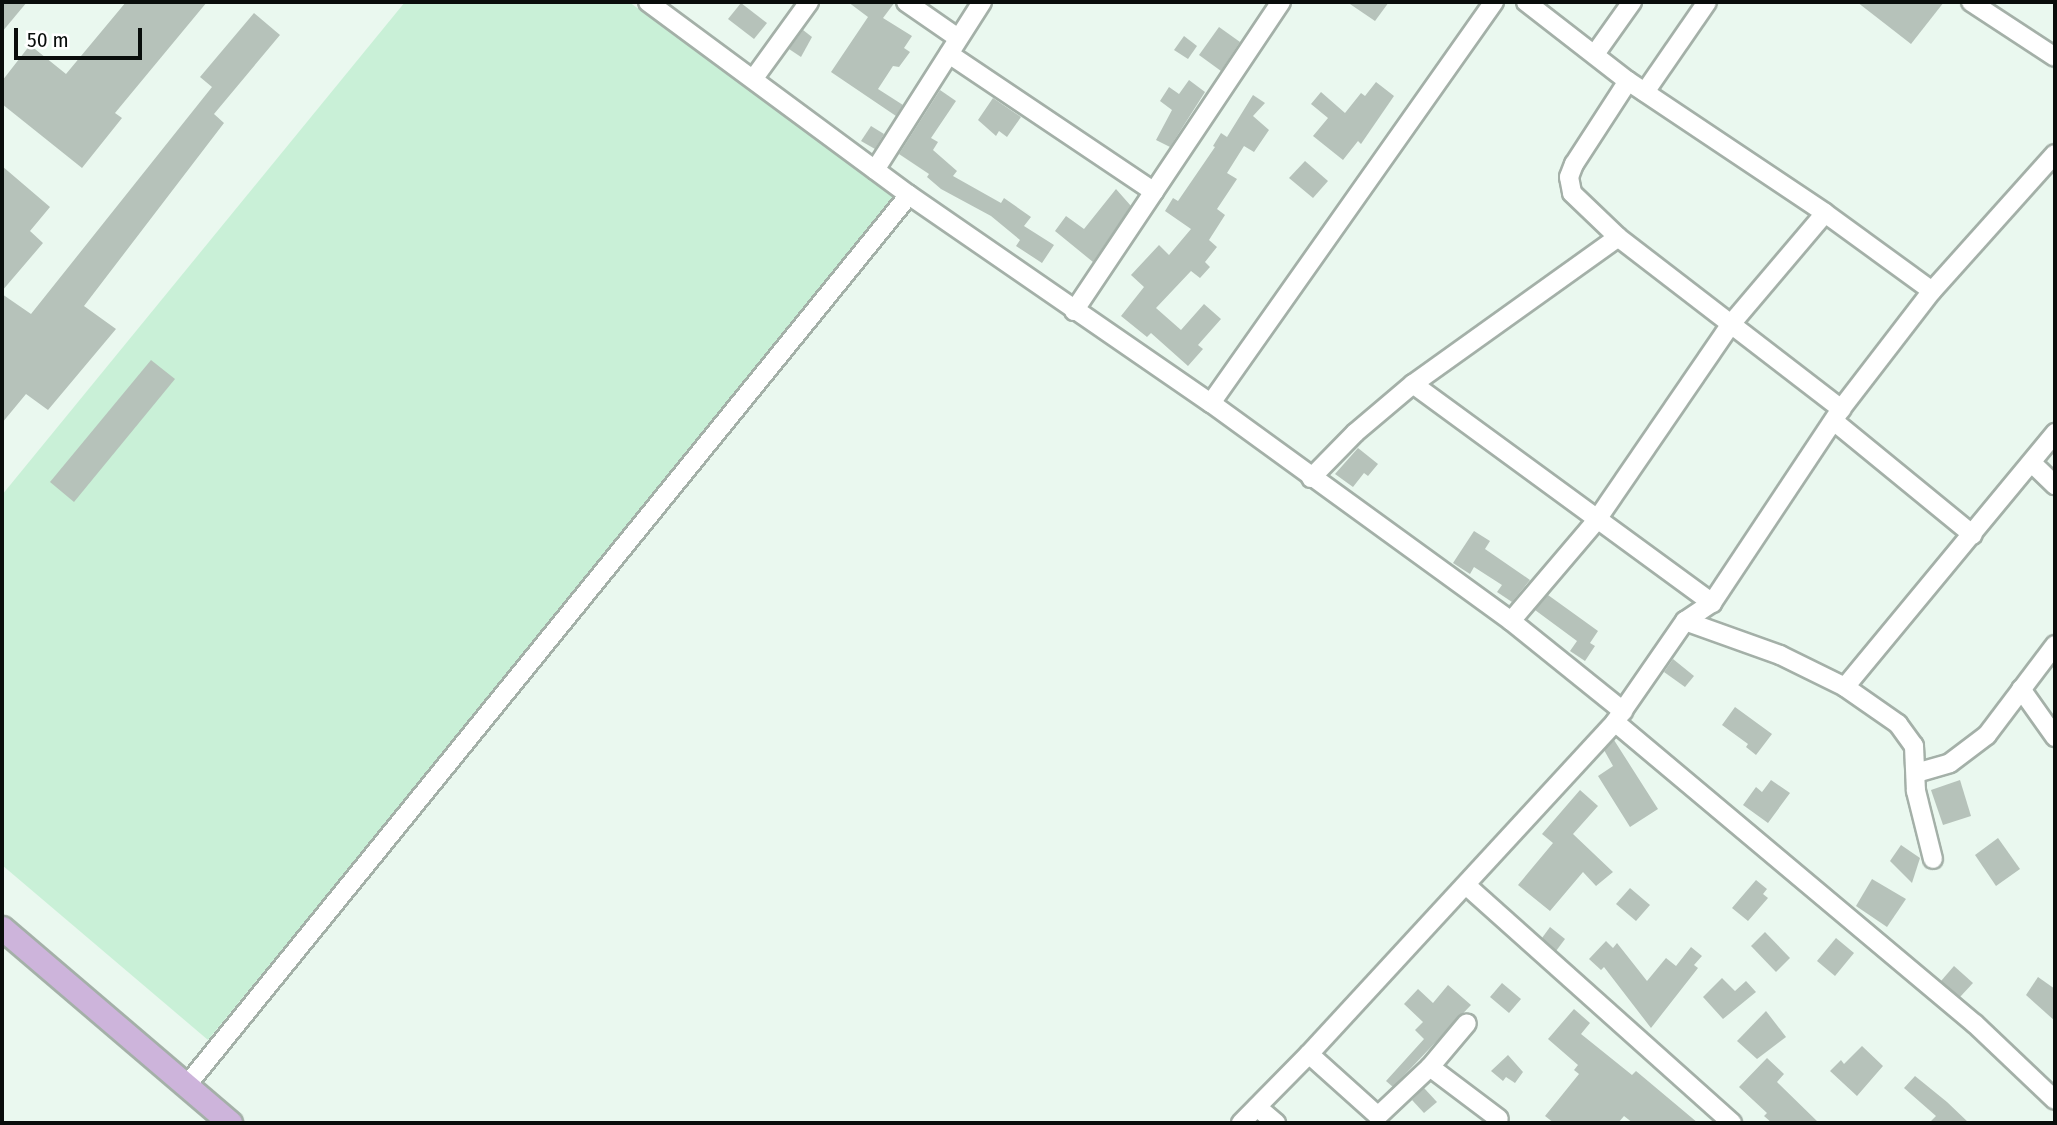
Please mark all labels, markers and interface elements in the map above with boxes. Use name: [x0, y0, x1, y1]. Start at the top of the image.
scale bar: [18, 14, 145, 58]
text: 50 m: [27, 27, 69, 53]

